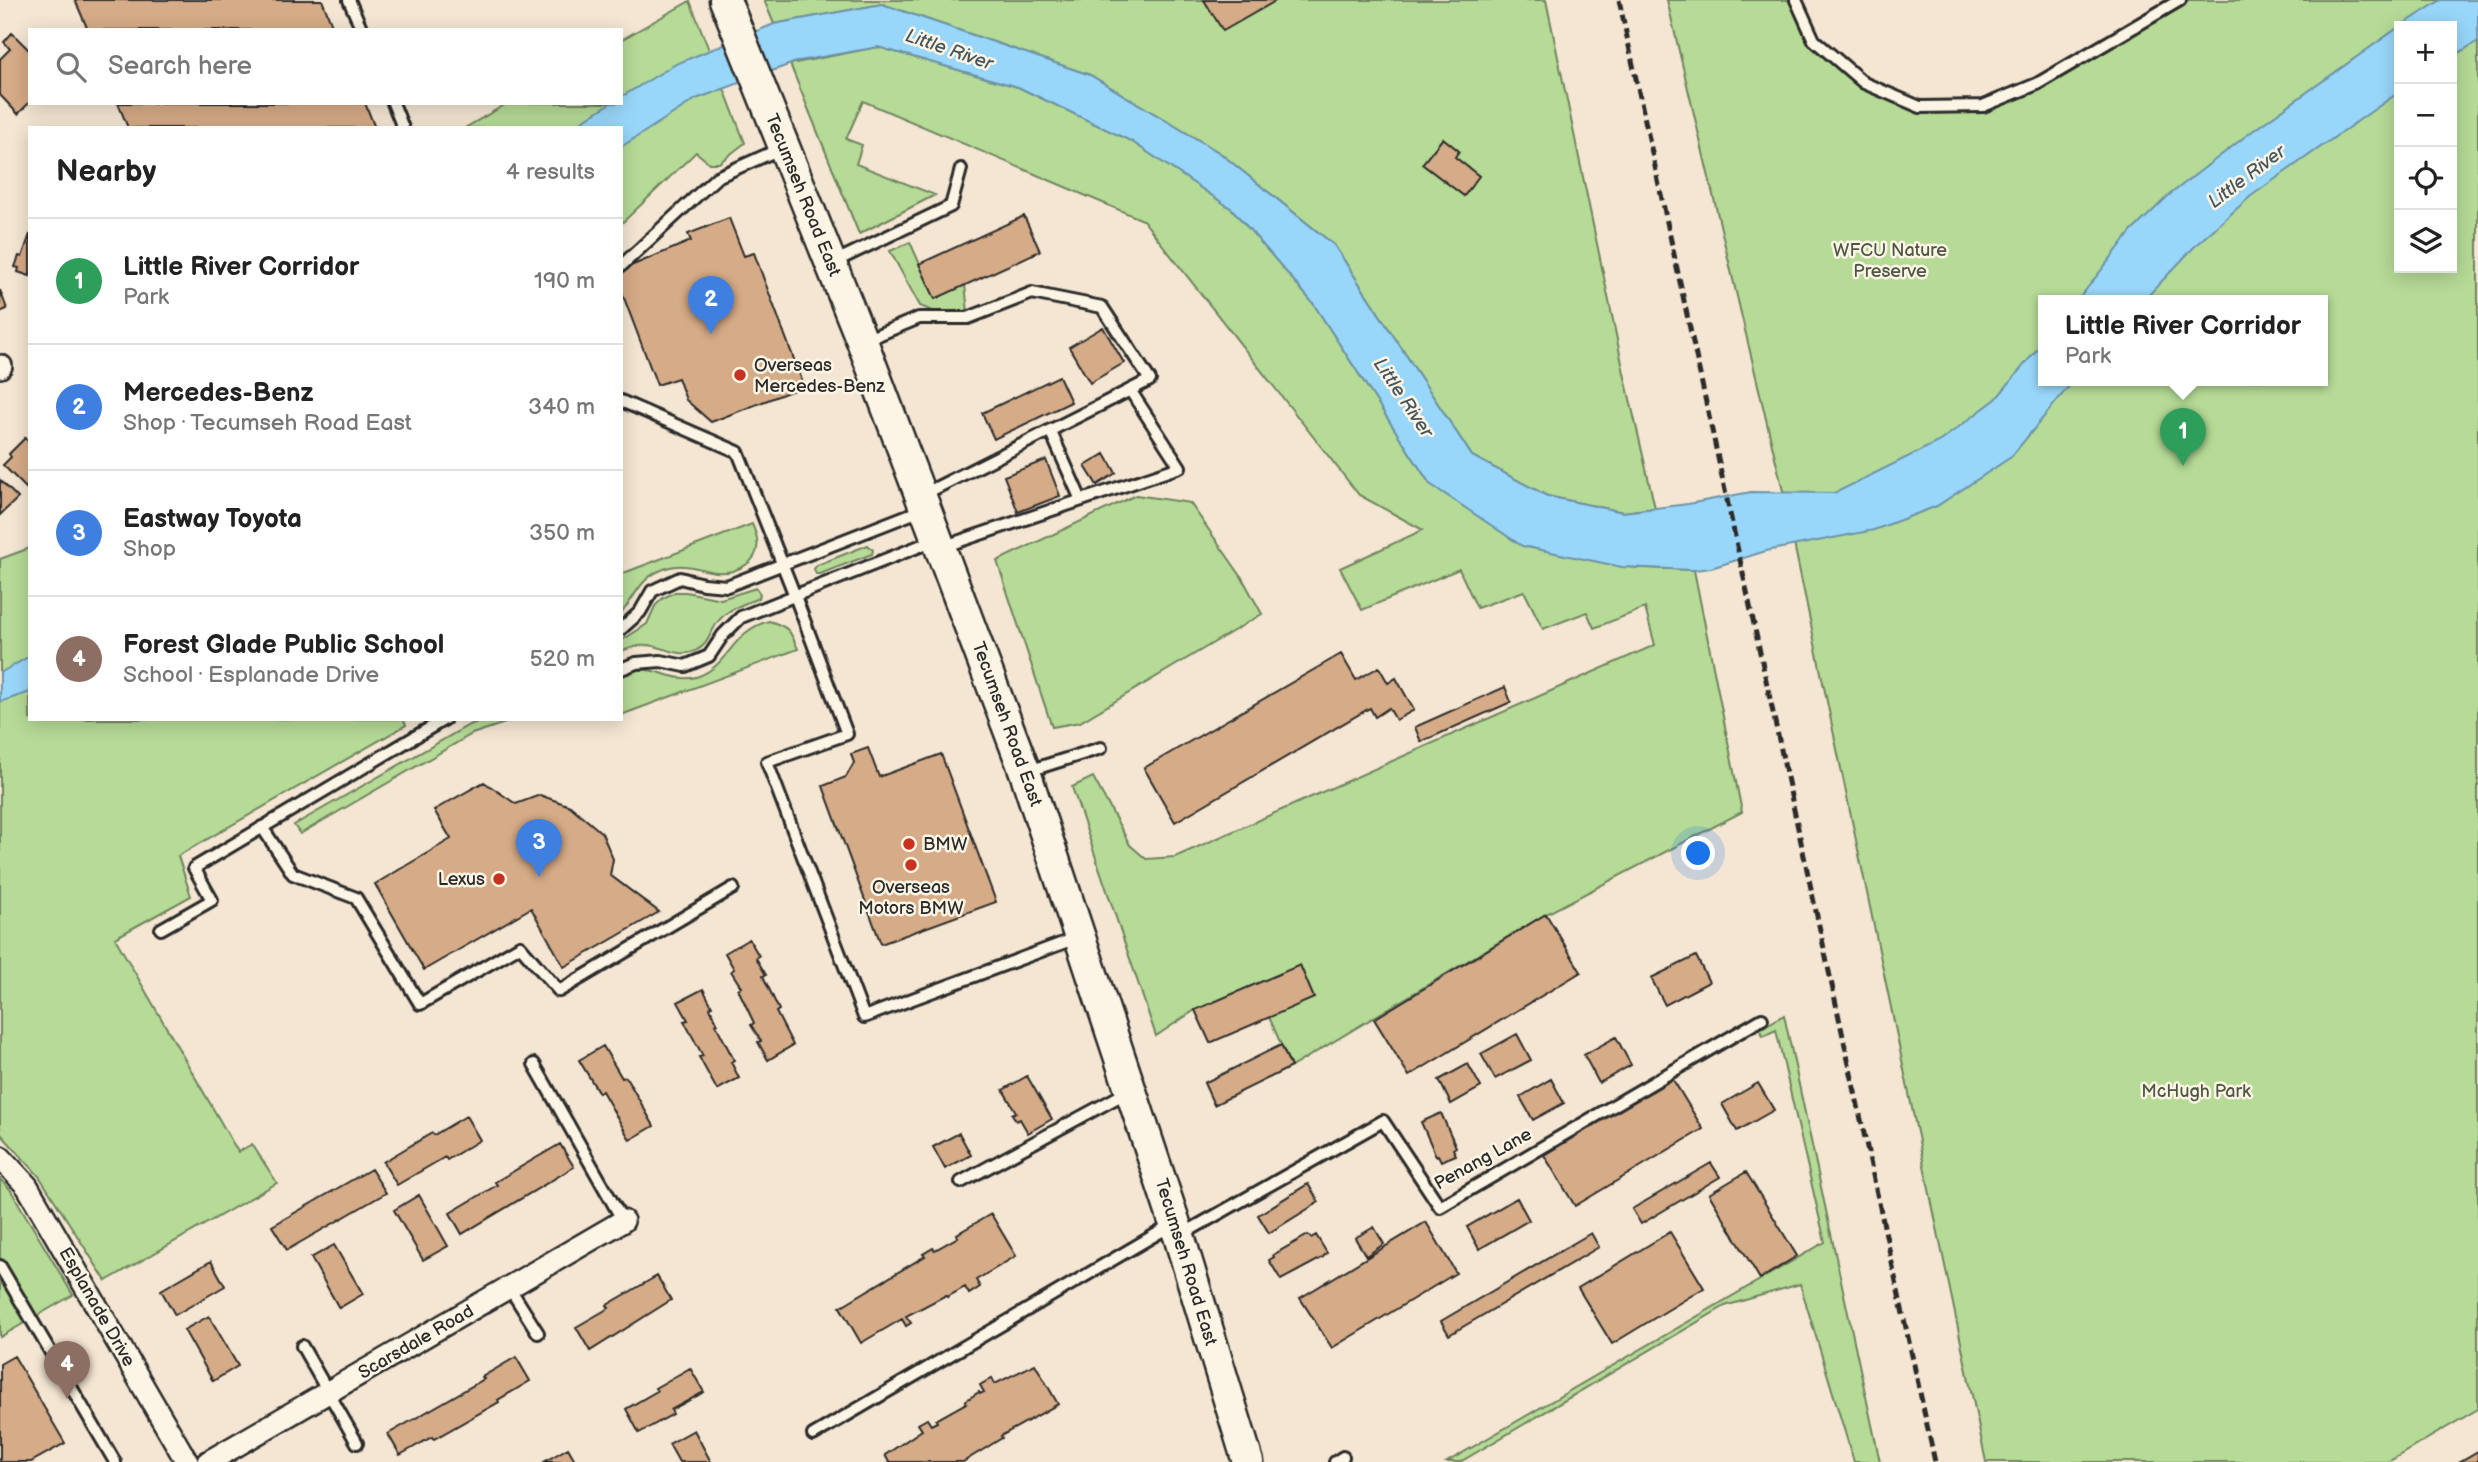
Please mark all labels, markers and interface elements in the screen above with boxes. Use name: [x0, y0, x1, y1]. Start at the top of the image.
map controls: [2394, 21, 2457, 273]
button: +: [2394, 21, 2457, 84]
water label: Little River: [902, 24, 997, 76]
search box: [28, 28, 623, 105]
icon: search: [52, 48, 90, 86]
text: Search here: [108, 51, 252, 82]
button: −: [2394, 84, 2457, 147]
street label: Tecumseh Road East: [761, 111, 845, 280]
water label: Little River: [2204, 140, 2291, 214]
button: locate: [2394, 147, 2457, 210]
text: Nearby: [56, 154, 156, 190]
text: 4 results: [506, 158, 595, 186]
button: layers: [2394, 210, 2457, 273]
park label: WFCU Nature Preserve: [1833, 240, 1947, 282]
text: Little River Corridor: [123, 252, 359, 283]
text: 1: [74, 267, 84, 295]
text: 190 m: [534, 267, 595, 295]
pin: 2: [688, 276, 734, 334]
text: Park: [123, 283, 169, 311]
popup: [2038, 295, 2328, 386]
text: Little River Corridor: [2065, 311, 2301, 342]
text: Park: [2065, 342, 2111, 370]
water label: Little River: [1368, 354, 1439, 443]
place label: Overseas Mercedes-Benz: [754, 355, 885, 397]
marker: Overseas Mercedes-Benz: [732, 367, 748, 383]
text: Mercedes-Benz: [123, 378, 313, 409]
text: 2: [72, 393, 86, 421]
text: 340 m: [528, 393, 595, 421]
pin: 1: [2160, 408, 2206, 466]
text: Shop · Tecumseh Road East: [123, 409, 412, 437]
text: Eastway Toyota: [123, 504, 302, 535]
text: 3: [72, 519, 86, 547]
text: 350 m: [529, 519, 595, 547]
text: Shop: [123, 535, 176, 563]
text: Forest Glade Public School: [123, 630, 444, 661]
street label: Tecumseh Road East: [967, 639, 1047, 809]
text: 4: [72, 645, 86, 673]
text: 520 m: [529, 645, 595, 673]
text: School · Esplanade Drive: [123, 661, 379, 689]
pin: 3: [516, 819, 562, 877]
place label: BMW: [923, 834, 968, 855]
marker: BMW: [901, 836, 917, 852]
your location: [1681, 836, 1715, 870]
marker: Overseas Motors BMW: [903, 857, 919, 873]
place label: Lexus: [438, 869, 485, 890]
marker: Lexus: [491, 871, 507, 887]
place label: Overseas Motors BMW: [858, 877, 964, 919]
park label: McHugh Park: [2141, 1081, 2251, 1102]
street label: Penang Lane: [1431, 1124, 1536, 1194]
street label: Tecumseh Road East: [1151, 1176, 1222, 1348]
street label: Esplanade Drive: [54, 1244, 140, 1370]
street label: Scarsdale Road: [355, 1301, 477, 1383]
pin: 4: [44, 1341, 90, 1399]

